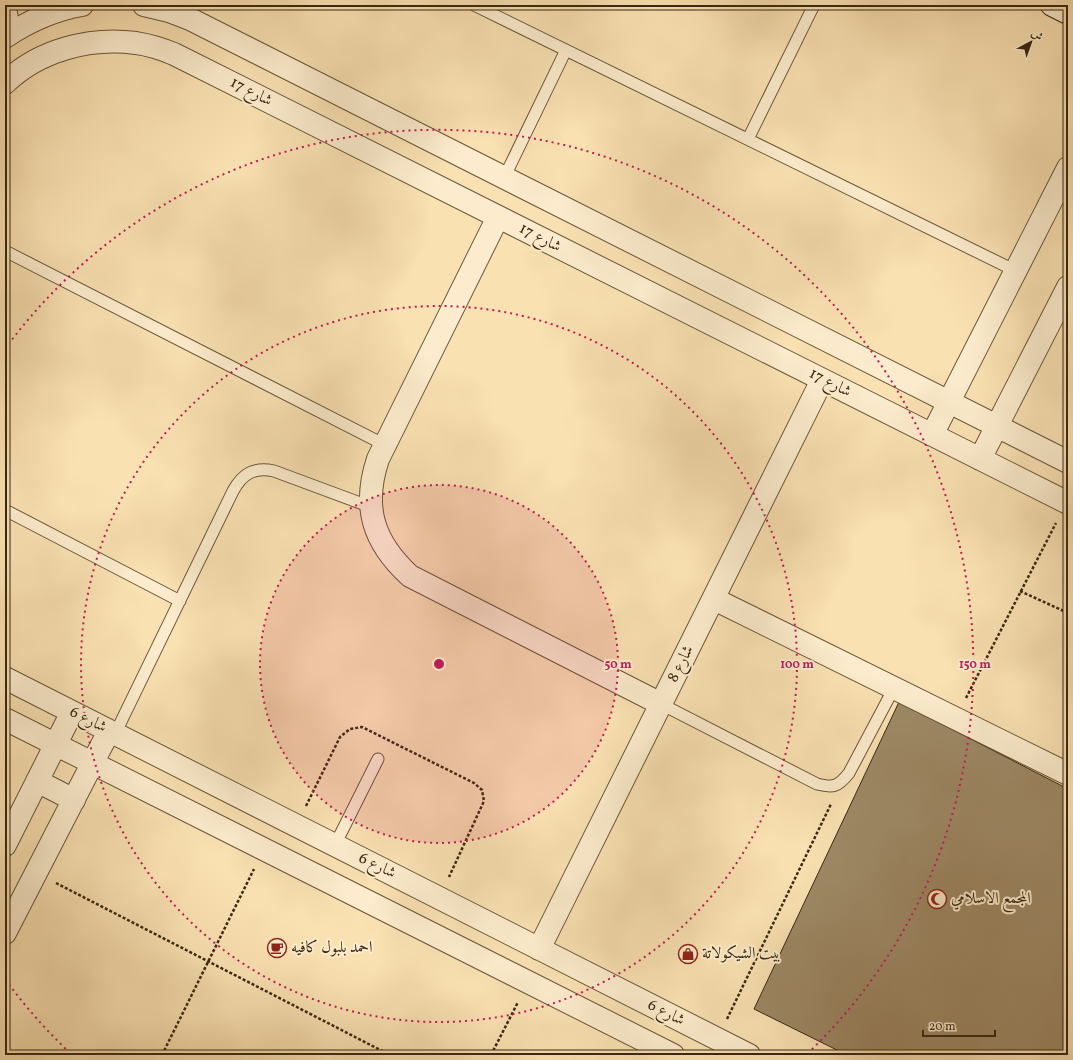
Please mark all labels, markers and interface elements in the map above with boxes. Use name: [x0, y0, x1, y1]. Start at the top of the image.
north arrow: [1011, 22, 1051, 62]
text: ش: [1028, 26, 1046, 45]
street label: شارع 17: [226, 72, 276, 113]
street label: شارع 17: [515, 218, 565, 259]
street label: شارع 17: [805, 363, 855, 404]
street label: شارع 8: [662, 642, 701, 687]
centre of rings: [432, 657, 446, 671]
text: 50 m: [604, 657, 632, 673]
text: 100 m: [780, 657, 814, 673]
text: 150 m: [959, 657, 991, 673]
street label: شارع 6: [65, 701, 110, 740]
street label: شارع 6: [354, 848, 399, 885]
mosque icon: المجمع الاسلامي: [926, 888, 948, 910]
place label: المجمع الاسلامي: [951, 888, 1031, 913]
cafe icon: احمد بلبول كافيه: [266, 937, 288, 959]
place label: احمد بلبول كافيه: [291, 937, 372, 959]
shop icon: بيت الشيكولاتة: [677, 943, 699, 965]
place label: بيت الشيكولاتة: [702, 943, 781, 965]
street label: شارع 6: [643, 994, 688, 1033]
scale bar: [923, 1012, 995, 1038]
text: 20 m: [929, 1019, 956, 1035]

